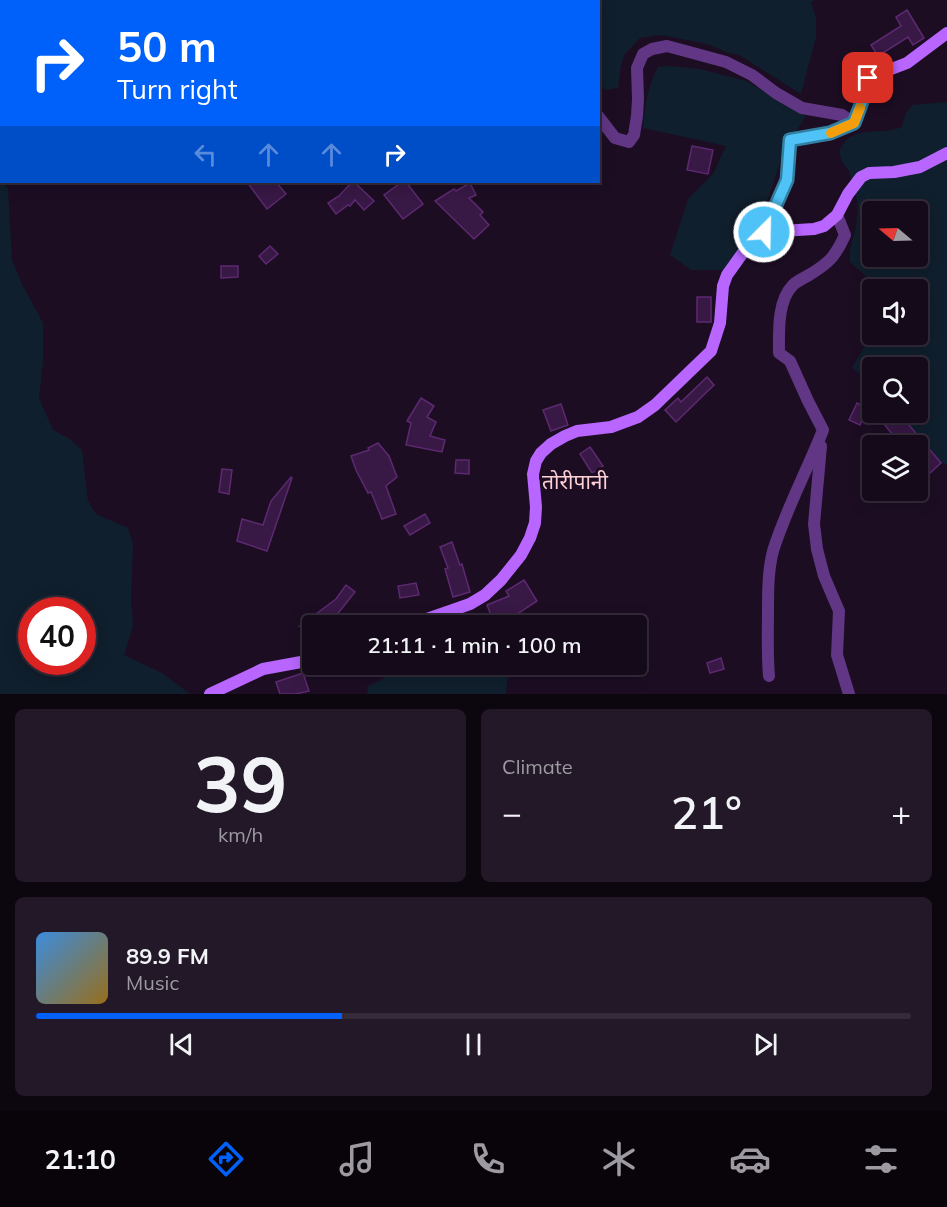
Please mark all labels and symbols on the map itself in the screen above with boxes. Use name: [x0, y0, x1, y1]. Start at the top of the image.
pin: [842, 52, 893, 103]
position arrow: [732, 200, 796, 264]
north arrow: [862, 201, 928, 267]
district label: तोरीपानी: [542, 468, 609, 494]
speed limit sign: 40: [18, 597, 96, 675]

